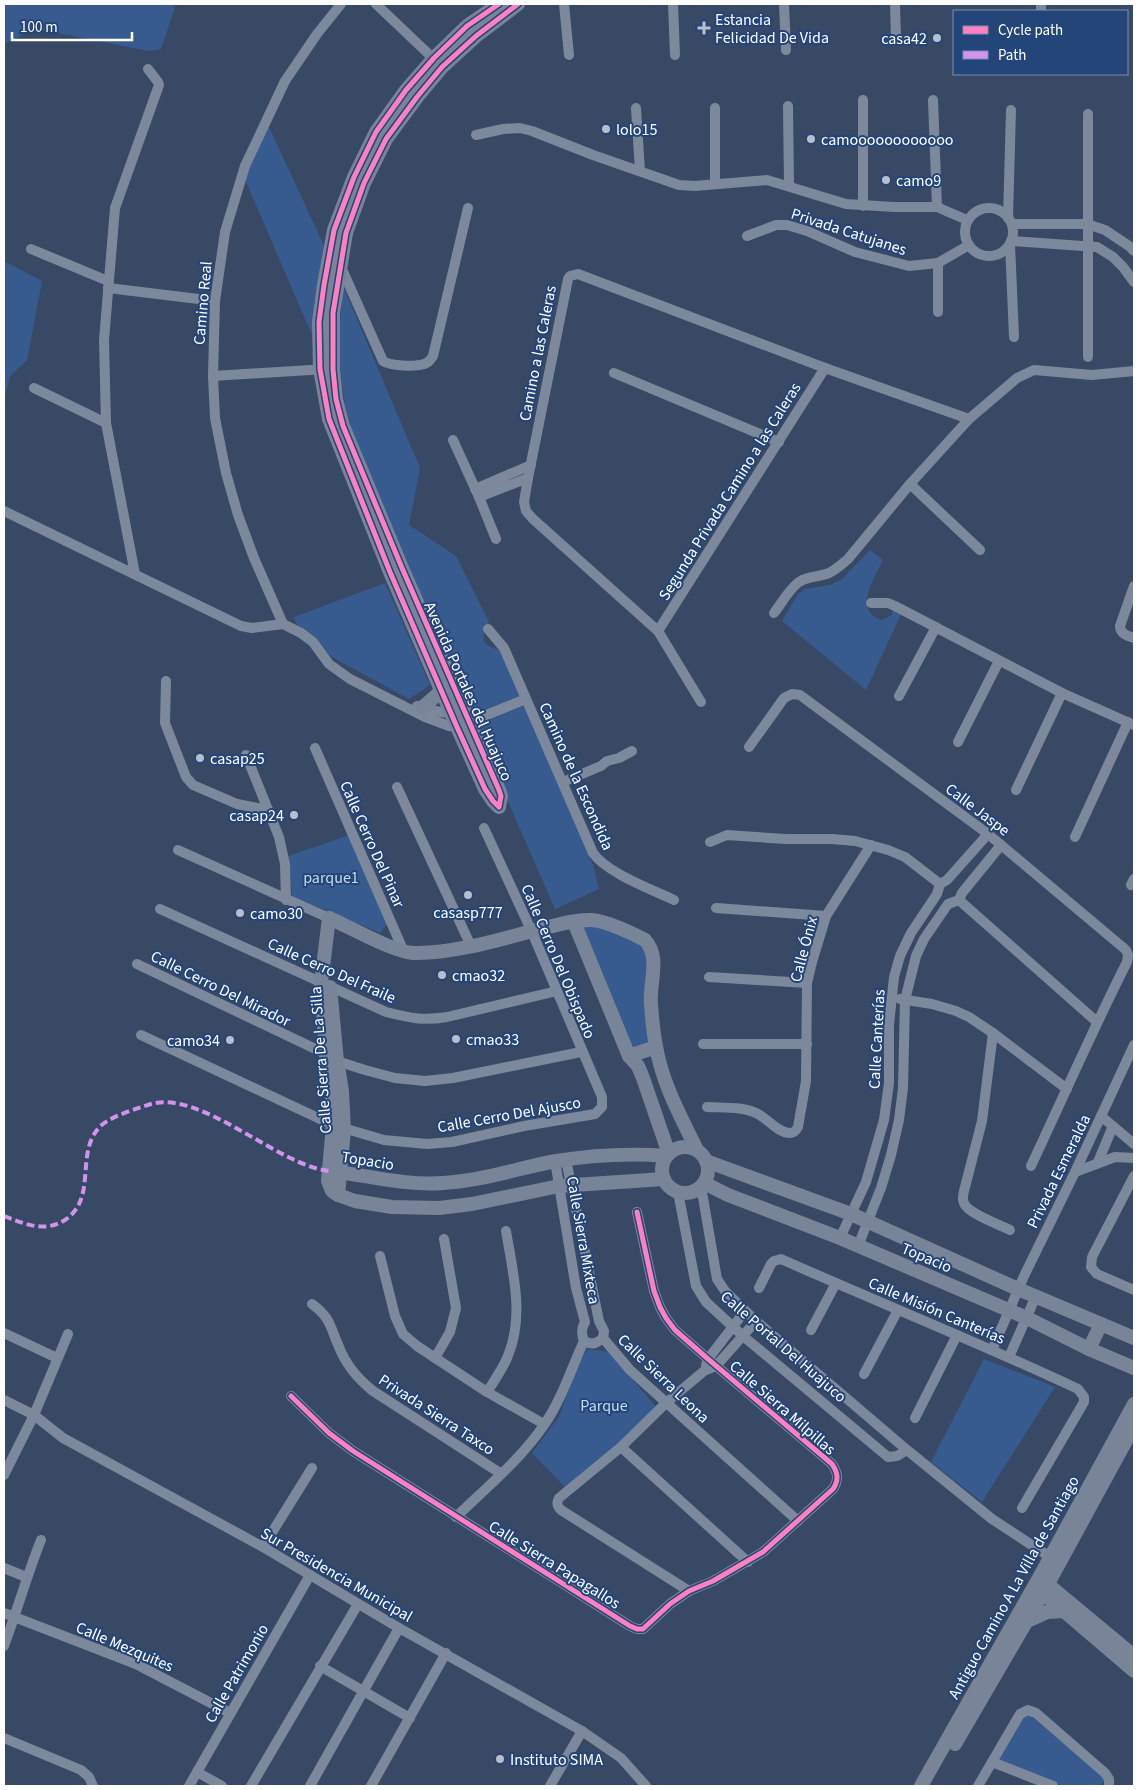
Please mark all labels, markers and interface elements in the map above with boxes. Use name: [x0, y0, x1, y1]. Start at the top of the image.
place label: Estancia Felicidad De Vida: [715, 9, 829, 49]
scale bar: [12, 10, 132, 42]
legend: [953, 10, 1128, 75]
text: 100 m: [20, 17, 58, 38]
text: Cycle path: [998, 20, 1063, 41]
marker: Estancia Felicidad De Vida: [697, 21, 711, 35]
place label: casa42: [881, 28, 927, 50]
marker: casa42: [931, 32, 943, 44]
text: Path: [998, 45, 1026, 66]
place label: lolo15: [616, 119, 657, 141]
marker: lolo15: [600, 123, 612, 135]
place label: camoooooooooooo: [821, 129, 954, 151]
marker: camoooooooooooo: [805, 133, 817, 145]
place label: camo9: [896, 170, 941, 192]
marker: camo9: [880, 174, 892, 186]
street label: Privada Catujanes: [788, 203, 910, 261]
street label: Camino Real: [188, 260, 218, 346]
street label: Camino a las Caleras: [514, 283, 562, 423]
street label: Segunda Privada Camino a las Caleras: [653, 378, 806, 605]
street label: Avenida Portales del Huajuco: [419, 598, 518, 785]
street label: Camino de la Escondida: [534, 699, 619, 854]
place label: casap25: [210, 748, 265, 770]
marker: casap25: [194, 752, 206, 764]
street label: Calle Cerro Del Pinar: [334, 777, 410, 912]
street label: Calle Jaspe: [941, 778, 1014, 841]
place label: casap24: [229, 805, 284, 827]
marker: casap24: [288, 809, 300, 821]
park label: parque1: [303, 867, 359, 889]
street label: Calle Cerro Del Obispado: [516, 881, 601, 1042]
marker: casasp777: [462, 889, 474, 901]
place label: casasp777: [433, 902, 503, 924]
place label: camo30: [250, 903, 303, 925]
marker: camo30: [234, 907, 246, 919]
street label: Calle Ónix: [785, 914, 823, 984]
street label: Calle Cerro Del Fraile: [264, 933, 399, 1009]
street label: Calle Cerro Del Mirador: [147, 945, 295, 1033]
place label: cmao32: [452, 965, 505, 987]
marker: cmao32: [436, 969, 448, 981]
street label: Calle Sierra De La Silla: [305, 986, 337, 1134]
street label: Calle Canterías: [863, 988, 891, 1089]
place label: cmao33: [466, 1029, 519, 1051]
place label: camo34: [167, 1030, 220, 1052]
marker: cmao33: [450, 1033, 462, 1045]
marker: camo34: [224, 1034, 236, 1046]
street label: Calle Cerro Del Ajusco: [436, 1092, 583, 1138]
street label: Privada Esmeralda: [1022, 1111, 1096, 1232]
street label: Topacio: [340, 1146, 396, 1176]
street label: Calle Sierra Mixteca: [561, 1174, 605, 1306]
street label: Topacio: [898, 1237, 955, 1278]
street label: Calle Misión Canterías: [865, 1272, 1009, 1350]
street label: Calle Portal Del Huajuco: [716, 1286, 851, 1408]
street label: Calle Sierra Leona: [613, 1329, 714, 1428]
street label: Calle Sierra Milpillas: [724, 1355, 840, 1460]
street label: Privada Sierra Taxco: [374, 1369, 499, 1461]
park label: Parque: [580, 1395, 628, 1417]
street label: Antiguo Camino A La Villa de Santiago: [943, 1472, 1085, 1703]
street label: Calle Sierra Papagallos: [484, 1515, 625, 1614]
street label: Sur Presidencia Municipal: [256, 1522, 417, 1627]
street label: Calle Mezquites: [72, 1616, 177, 1677]
street label: Calle Patrimonio: [200, 1620, 274, 1727]
place label: Instituto SIMA: [510, 1749, 603, 1771]
marker: Instituto SIMA: [494, 1753, 506, 1765]

